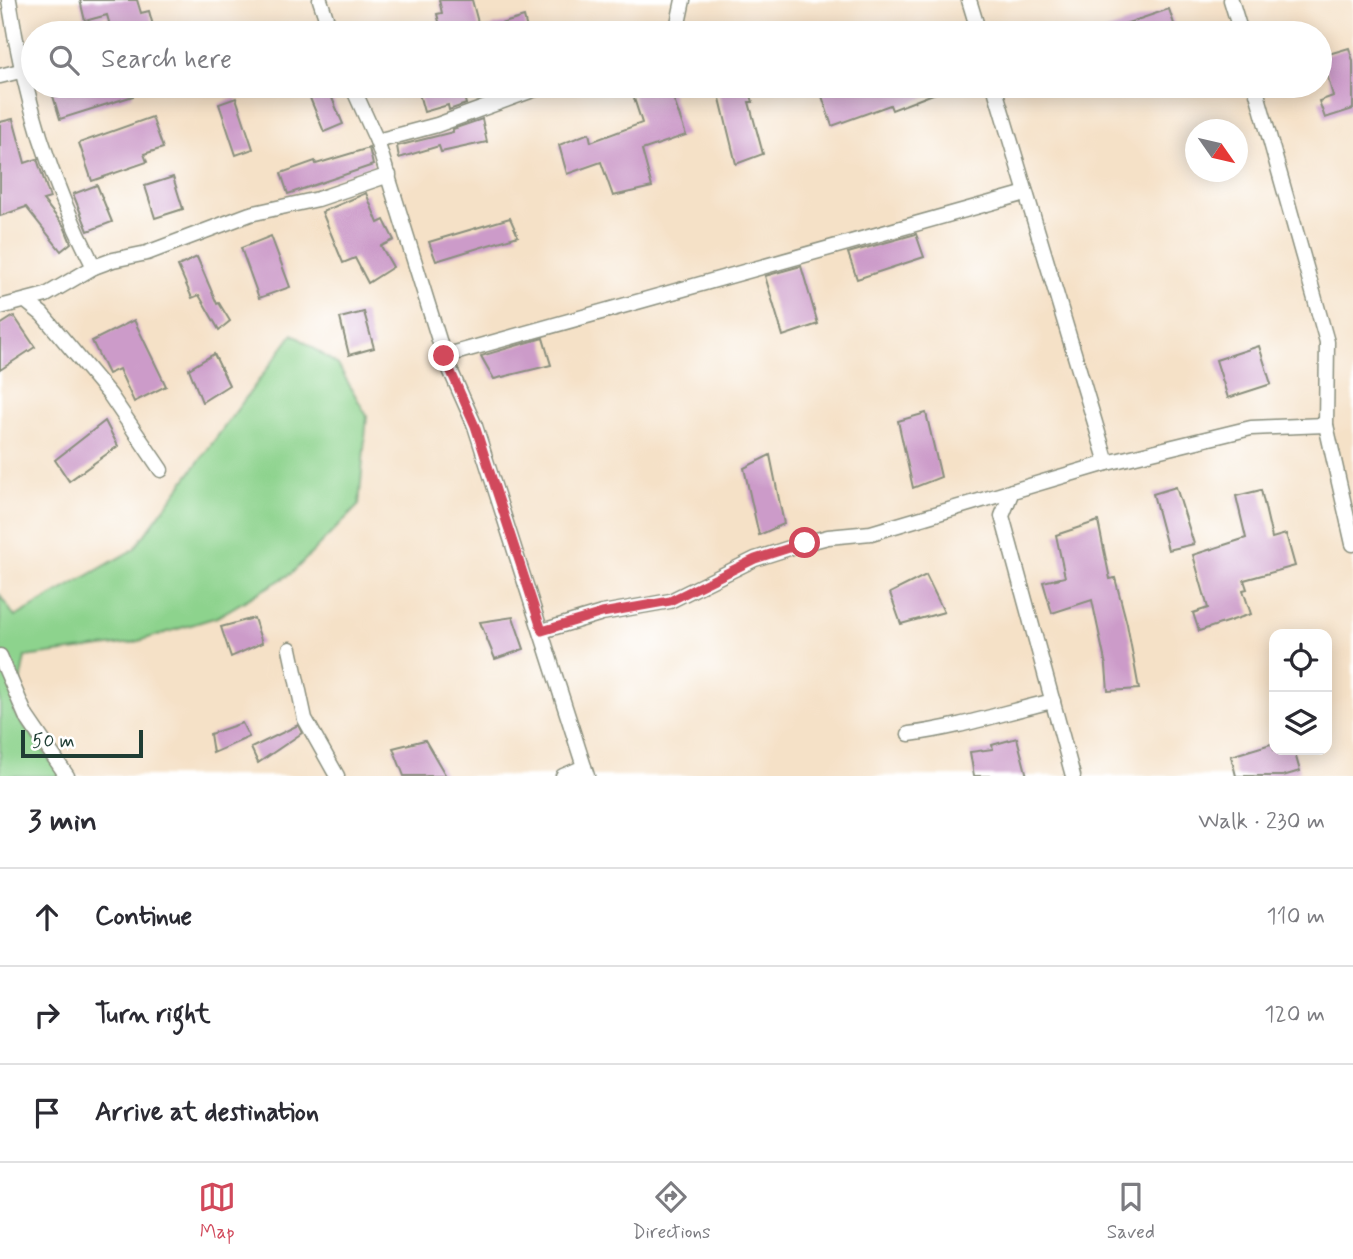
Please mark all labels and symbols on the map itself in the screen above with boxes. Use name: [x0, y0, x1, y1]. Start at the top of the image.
north arrow: [1185, 119, 1248, 182]
route end: [428, 340, 459, 371]
route start: [789, 527, 820, 558]
scale bar: [21, 727, 144, 759]

